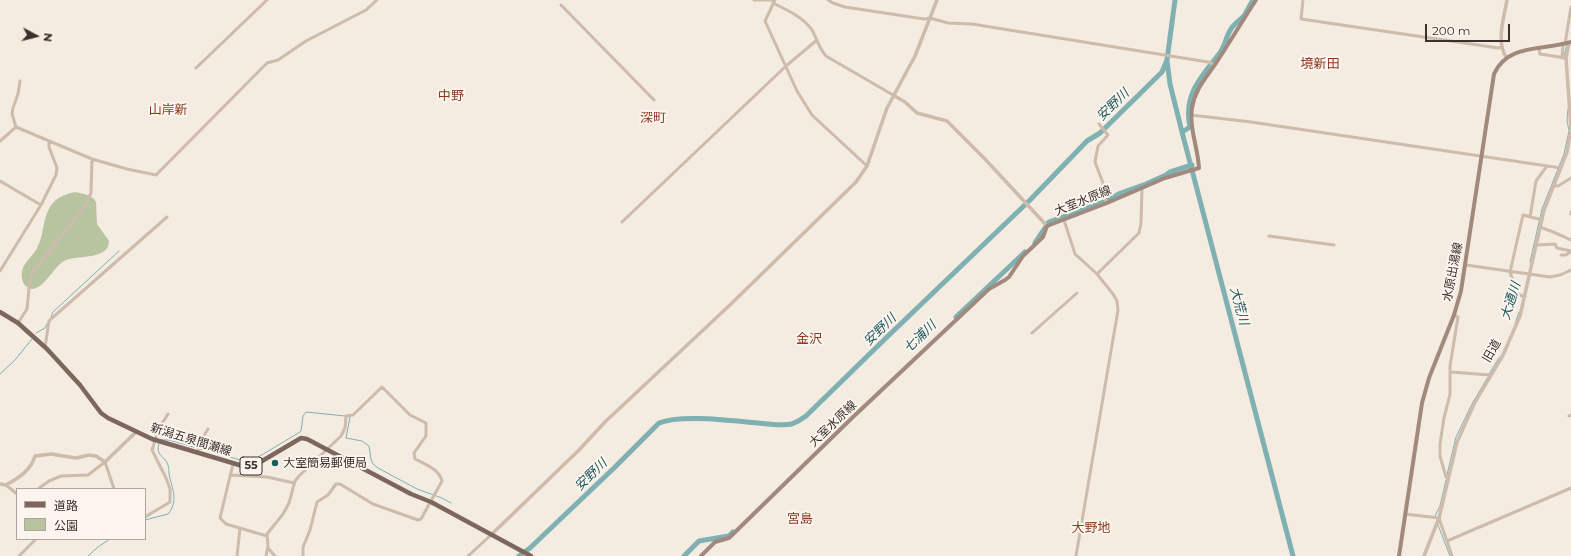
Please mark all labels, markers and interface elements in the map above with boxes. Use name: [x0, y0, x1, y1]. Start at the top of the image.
north arrow: [16, 16, 56, 56]
scale bar: [1427, 16, 1512, 42]
text: 200 m: [1432, 23, 1471, 38]
text: N: [40, 32, 55, 43]
district label: 境新田: [1301, 56, 1339, 72]
water label: 安野川: [1094, 86, 1132, 124]
district label: 中野: [438, 88, 464, 104]
district label: 山岸新: [149, 102, 187, 118]
district label: 深町: [640, 110, 666, 126]
street label: 大室水原線: [1052, 183, 1114, 219]
street label: 水原出湯線: [1440, 241, 1466, 303]
water label: 大通川: [1498, 280, 1524, 322]
water label: 大荒川: [1226, 285, 1252, 327]
water label: 安野川: [861, 311, 899, 349]
water label: 七浦川: [901, 318, 939, 356]
district label: 金沢: [796, 331, 822, 347]
street label: 旧道: [1480, 337, 1504, 365]
street label: 大室水原線: [806, 398, 860, 450]
street label: 新潟五泉間瀬線: [149, 421, 233, 459]
place label: 大室簡易郵便局: [283, 456, 367, 470]
water label: 安野川: [572, 456, 610, 494]
road number: 55: [240, 457, 262, 475]
marker: 大室簡易郵便局: [270, 458, 280, 468]
legend: [16, 488, 146, 540]
text: 道路: [54, 498, 78, 513]
district label: 宮島: [787, 511, 813, 527]
text: 公園: [54, 518, 78, 533]
district label: 大野地: [1072, 520, 1110, 536]

